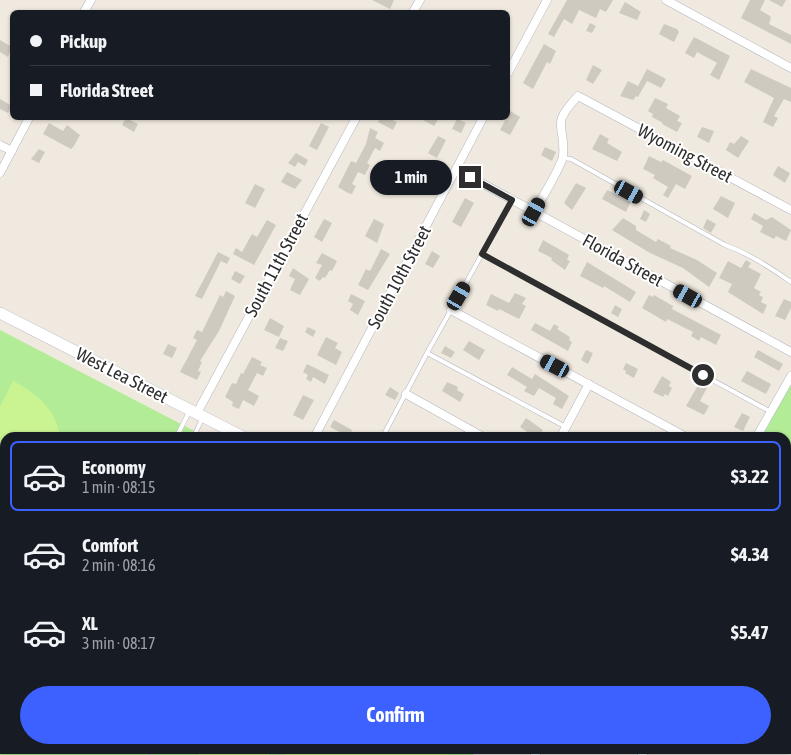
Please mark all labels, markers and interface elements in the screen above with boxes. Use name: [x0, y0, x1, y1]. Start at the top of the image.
text: Pickup: [60, 30, 107, 52]
text: Florida Street: [60, 79, 154, 101]
street label: Wyoming Street: [634, 119, 736, 187]
callout: 1 min: [370, 160, 452, 194]
route end: [459, 166, 481, 188]
text: 1 min: [395, 168, 427, 186]
car: [612, 178, 645, 206]
car: [520, 195, 547, 229]
street label: South 11th Street: [240, 210, 312, 320]
street label: South 10th Street: [363, 222, 435, 332]
street label: Florida Street: [579, 229, 667, 291]
car: [445, 279, 472, 313]
car: [671, 282, 704, 310]
street label: West Lea Street: [73, 343, 171, 407]
car: [538, 352, 571, 380]
route start: [692, 364, 714, 386]
icon: car: [22, 454, 67, 499]
text: Economy: [82, 456, 146, 478]
text: $3.22: [731, 465, 769, 487]
text: 1 min · 08:15: [82, 478, 155, 496]
icon: car: [22, 532, 67, 577]
text: Comfort: [82, 534, 138, 556]
text: $4.34: [731, 543, 769, 565]
text: 2 min · 08:16: [82, 556, 155, 574]
icon: car: [22, 610, 67, 655]
text: XL: [82, 612, 98, 634]
text: $5.47: [731, 621, 769, 643]
text: 3 min · 08:17: [82, 634, 155, 652]
button: Confirm: [20, 686, 771, 744]

